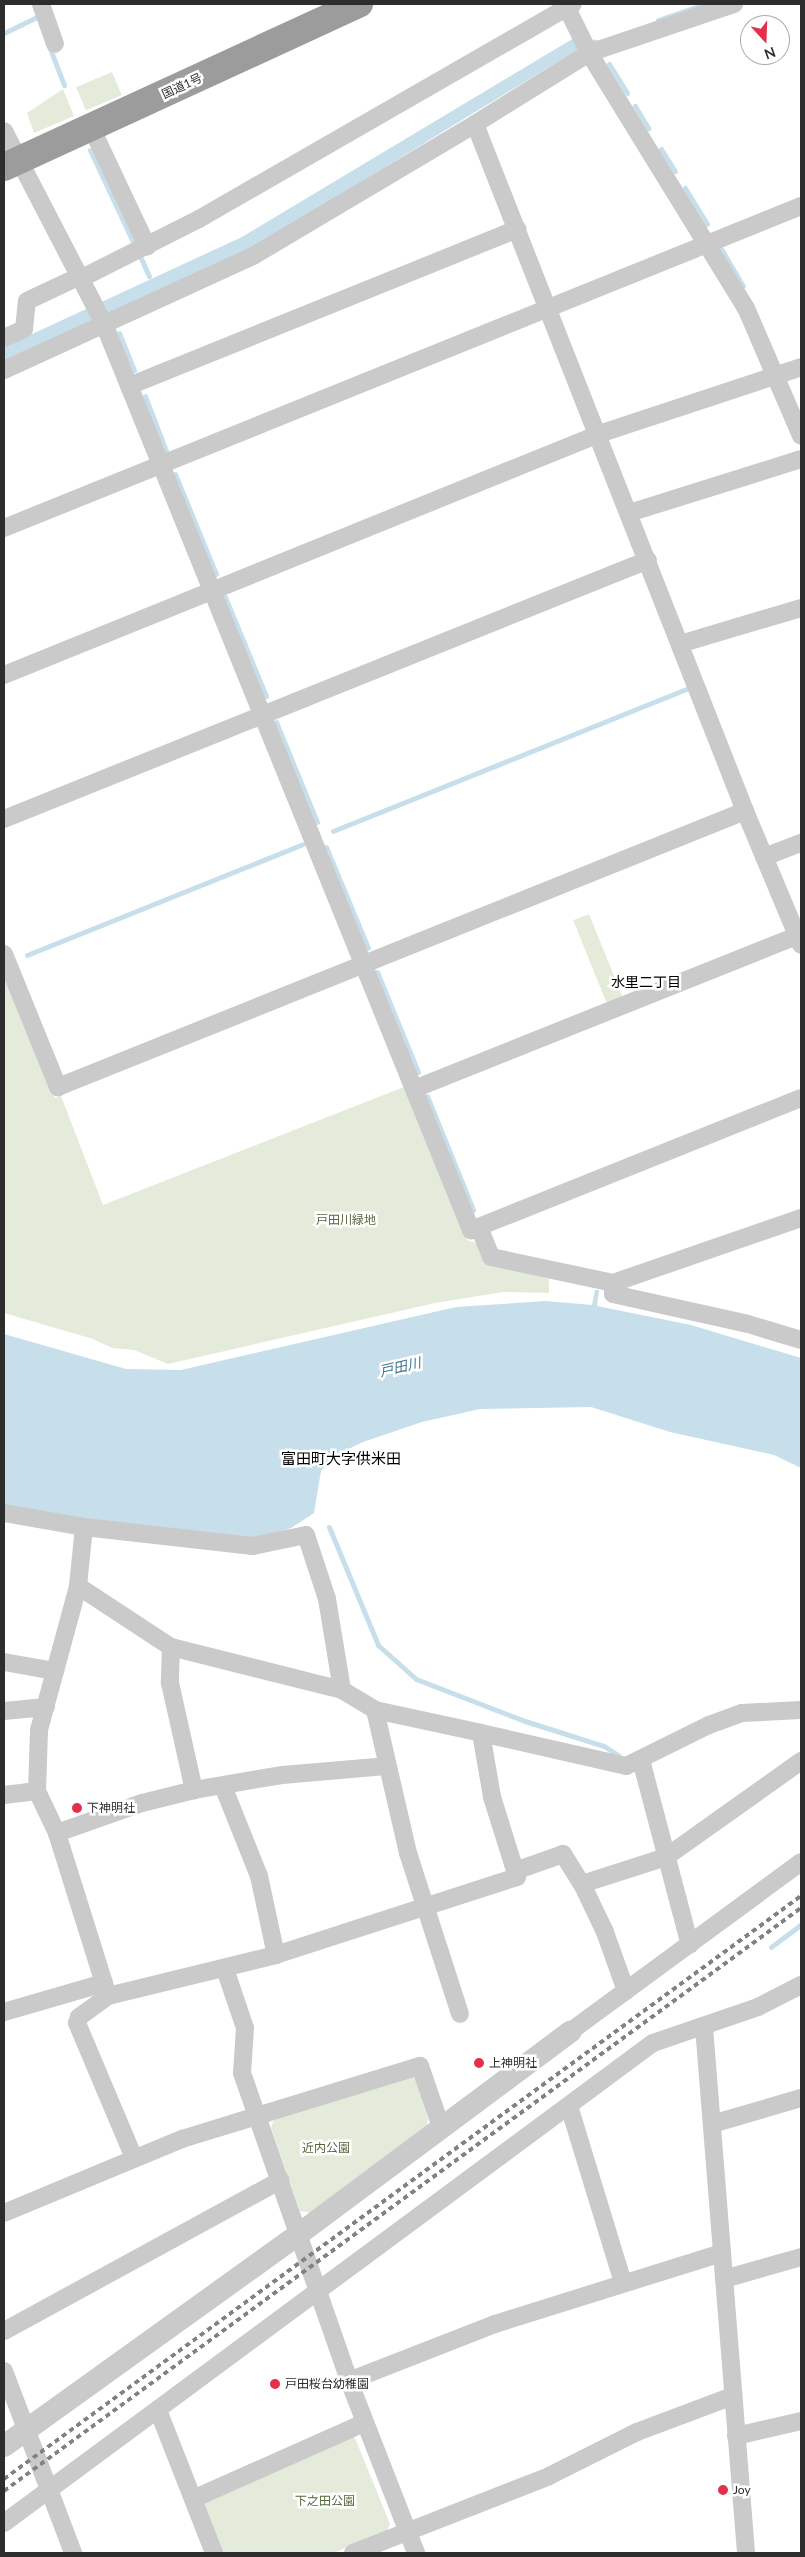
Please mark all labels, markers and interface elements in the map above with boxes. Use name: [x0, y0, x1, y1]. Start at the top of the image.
north arrow: [740, 15, 790, 65]
text: N: [762, 44, 778, 63]
street label: 国道1号: [159, 70, 205, 102]
district label: 水里二丁目: [611, 974, 681, 990]
park label: 戸田川緑地: [316, 1213, 376, 1227]
water label: 戸田川: [378, 1354, 422, 1380]
district label: 富田町大字供米田: [281, 1450, 401, 1468]
place label: 下神明社: [87, 1801, 135, 1815]
marker: 下神明社: [71, 1802, 83, 1814]
place label: 上神明社: [489, 2056, 537, 2070]
marker: 上神明社: [473, 2057, 485, 2069]
park label: 近内公園: [302, 2141, 350, 2155]
place label: 戸田桜台幼稚園: [285, 2377, 369, 2391]
marker: 戸田桜台幼稚園: [269, 2378, 281, 2390]
place label: Joy: [733, 2483, 751, 2497]
marker: Joy: [717, 2484, 729, 2496]
park label: 下之田公園: [295, 2494, 355, 2508]

